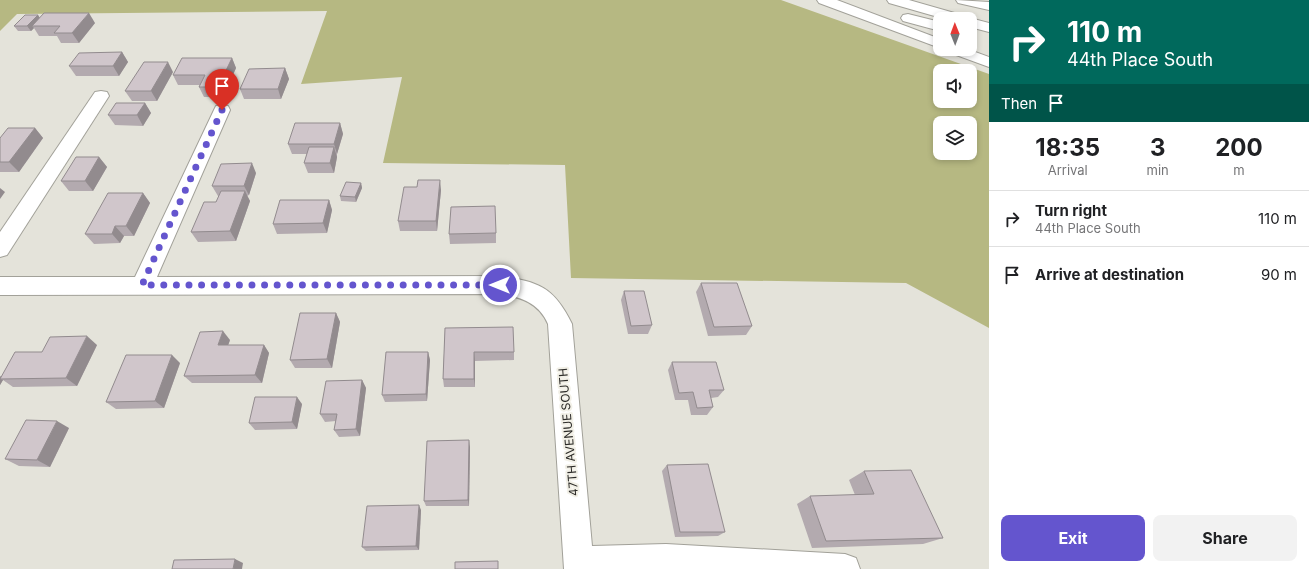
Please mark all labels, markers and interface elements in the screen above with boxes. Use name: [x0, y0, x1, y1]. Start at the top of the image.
north arrow: [933, 12, 977, 56]
map controls: [933, 12, 977, 160]
text: 110 m: [1067, 15, 1142, 49]
icon: right: [1001, 16, 1053, 68]
text: 44th Place South: [1067, 49, 1213, 70]
button: sound: [933, 64, 977, 108]
pin: [205, 69, 239, 110]
icon: arrive: [211, 75, 233, 97]
icon: arrive: [1045, 92, 1067, 114]
text: Then: [1001, 94, 1037, 113]
button: layers: [933, 116, 977, 160]
text: 18:35: [1035, 133, 1100, 162]
text: 3: [1150, 133, 1165, 162]
text: 200: [1215, 133, 1263, 162]
text: Arrival: [1048, 162, 1088, 178]
text: min: [1147, 162, 1169, 178]
text: m: [1233, 162, 1245, 178]
text: Turn right: [1035, 201, 1107, 220]
icon: right: [1001, 208, 1023, 230]
text: 110 m: [1258, 209, 1297, 228]
text: 44th Place South: [1035, 220, 1141, 236]
position arrow: [479, 264, 521, 306]
icon: arrive: [1001, 264, 1023, 286]
text: Arrive at destination: [1035, 265, 1184, 284]
text: 90 m: [1261, 265, 1297, 284]
street label: 47TH AVENUE SOUTH: [555, 367, 581, 497]
button: Exit: [1001, 515, 1145, 561]
button: Share: [1153, 515, 1297, 561]

